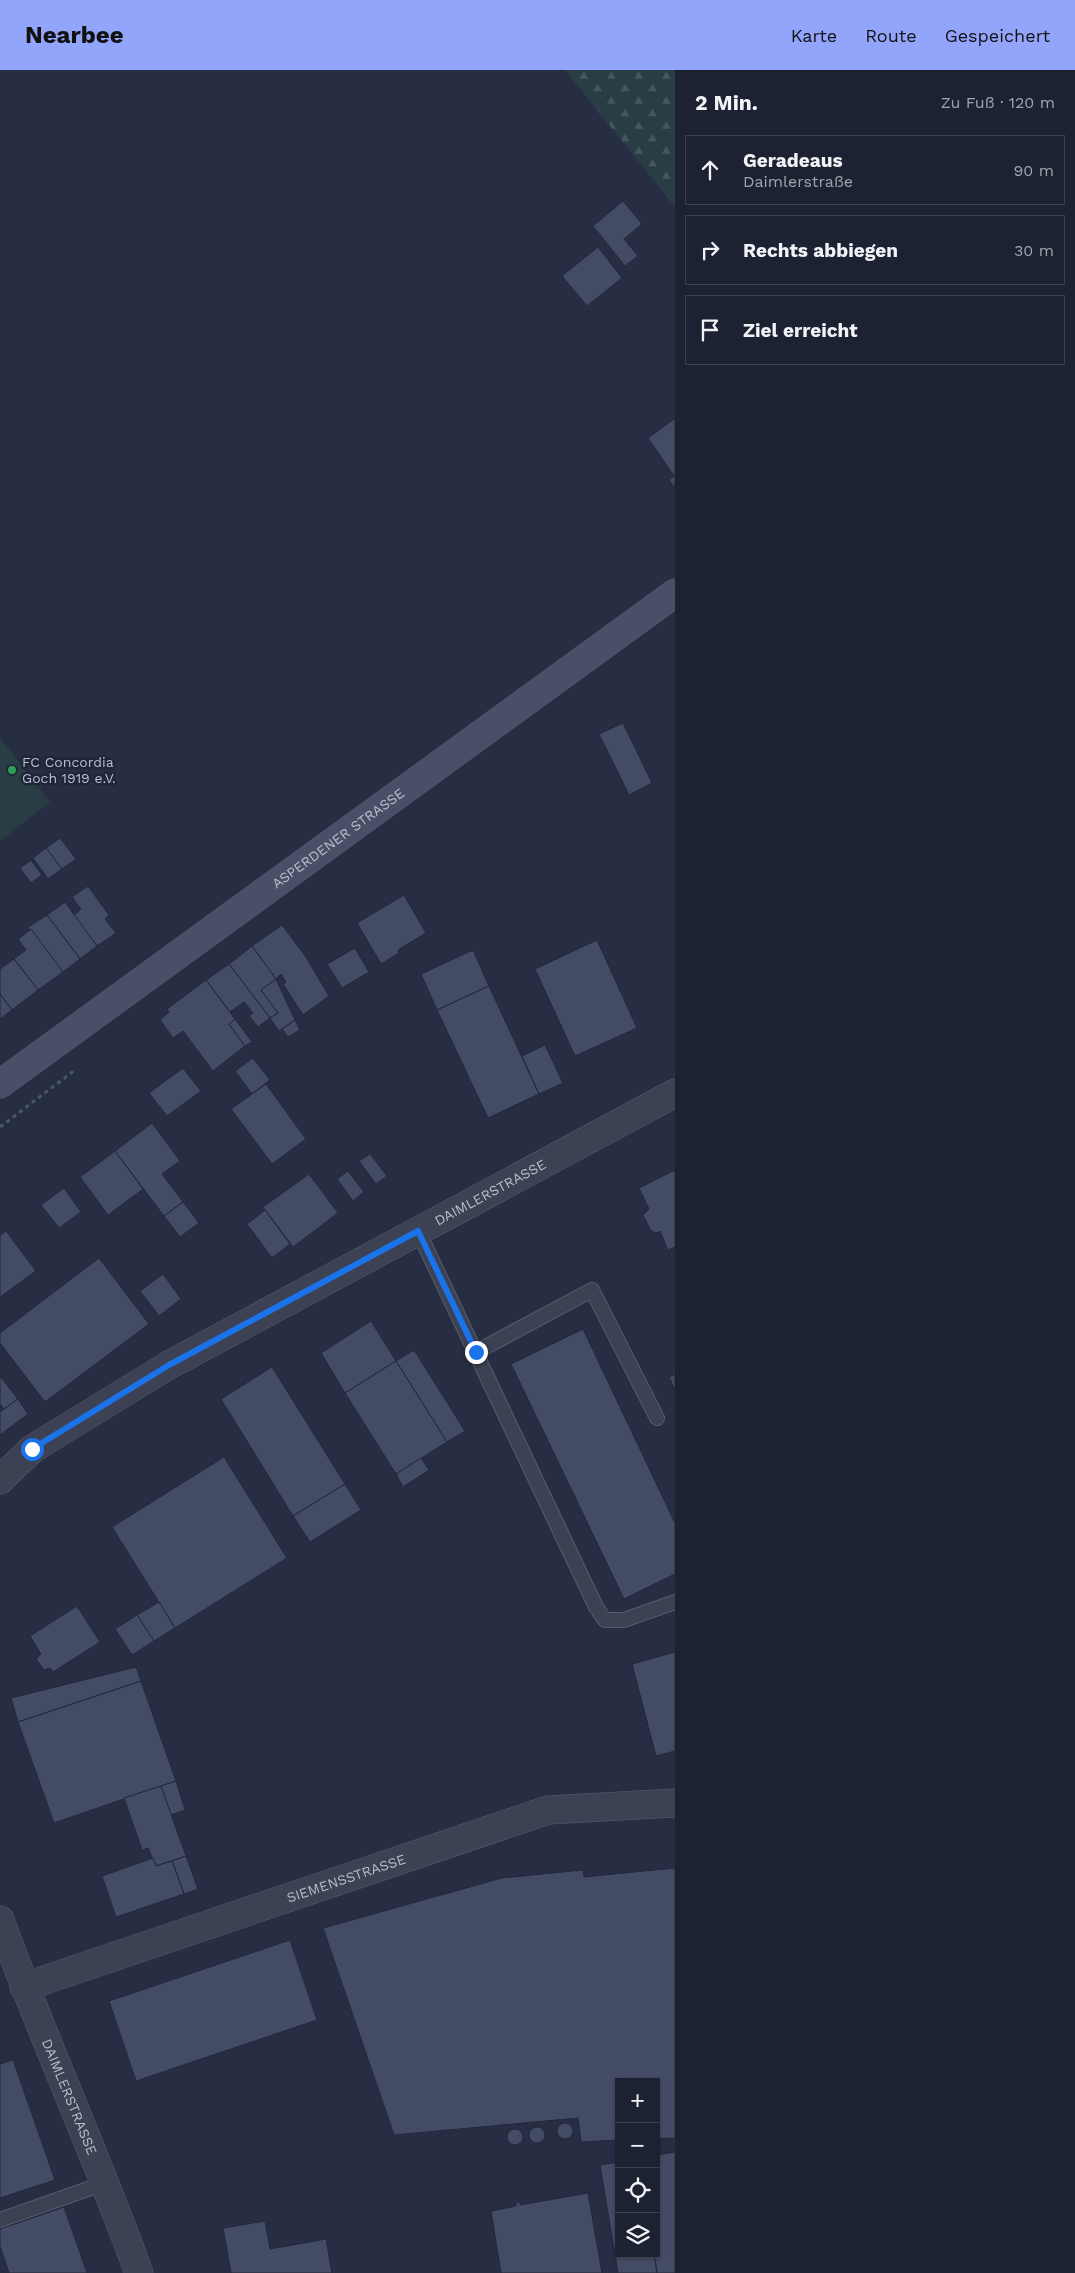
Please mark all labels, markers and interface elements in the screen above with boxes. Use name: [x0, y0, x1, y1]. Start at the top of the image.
text: Nearbee: [25, 21, 124, 49]
text: Karte: [791, 25, 837, 46]
text: Route: [865, 25, 917, 46]
text: Gespeichert: [945, 25, 1050, 46]
text: 2 Min.: [695, 90, 758, 115]
text: Zu Fuß · 120 m: [941, 93, 1055, 112]
text: Geradeaus: [743, 149, 843, 172]
icon: ahead: [696, 156, 724, 184]
text: 90 m: [1013, 161, 1054, 180]
text: Daimlerstraße: [743, 172, 853, 191]
icon: right: [696, 236, 724, 264]
text: Rechts abbiegen: [743, 239, 898, 262]
text: 30 m: [1014, 241, 1054, 260]
icon: arrive: [696, 316, 724, 344]
text: Ziel erreicht: [743, 319, 858, 342]
place label: FC Concordia Goch 1919 e.V.: [22, 754, 116, 786]
marker: FC Concordia Goch 1919 e.V.: [6, 764, 18, 776]
street label: ASPERDENER STRASSE: [269, 785, 407, 892]
street label: DAIMLERSTRASSE: [432, 1156, 549, 1229]
route end: [465, 1341, 488, 1364]
route start: [21, 1438, 44, 1461]
street label: SIEMENSSTRASSE: [285, 1851, 408, 1906]
street label: DAIMLERSTRASSE: [39, 2036, 101, 2157]
map controls: [615, 2078, 660, 2258]
button: +: [615, 2078, 660, 2123]
button: −: [615, 2123, 660, 2168]
button: locate: [615, 2168, 660, 2213]
button: layers: [615, 2213, 660, 2258]

